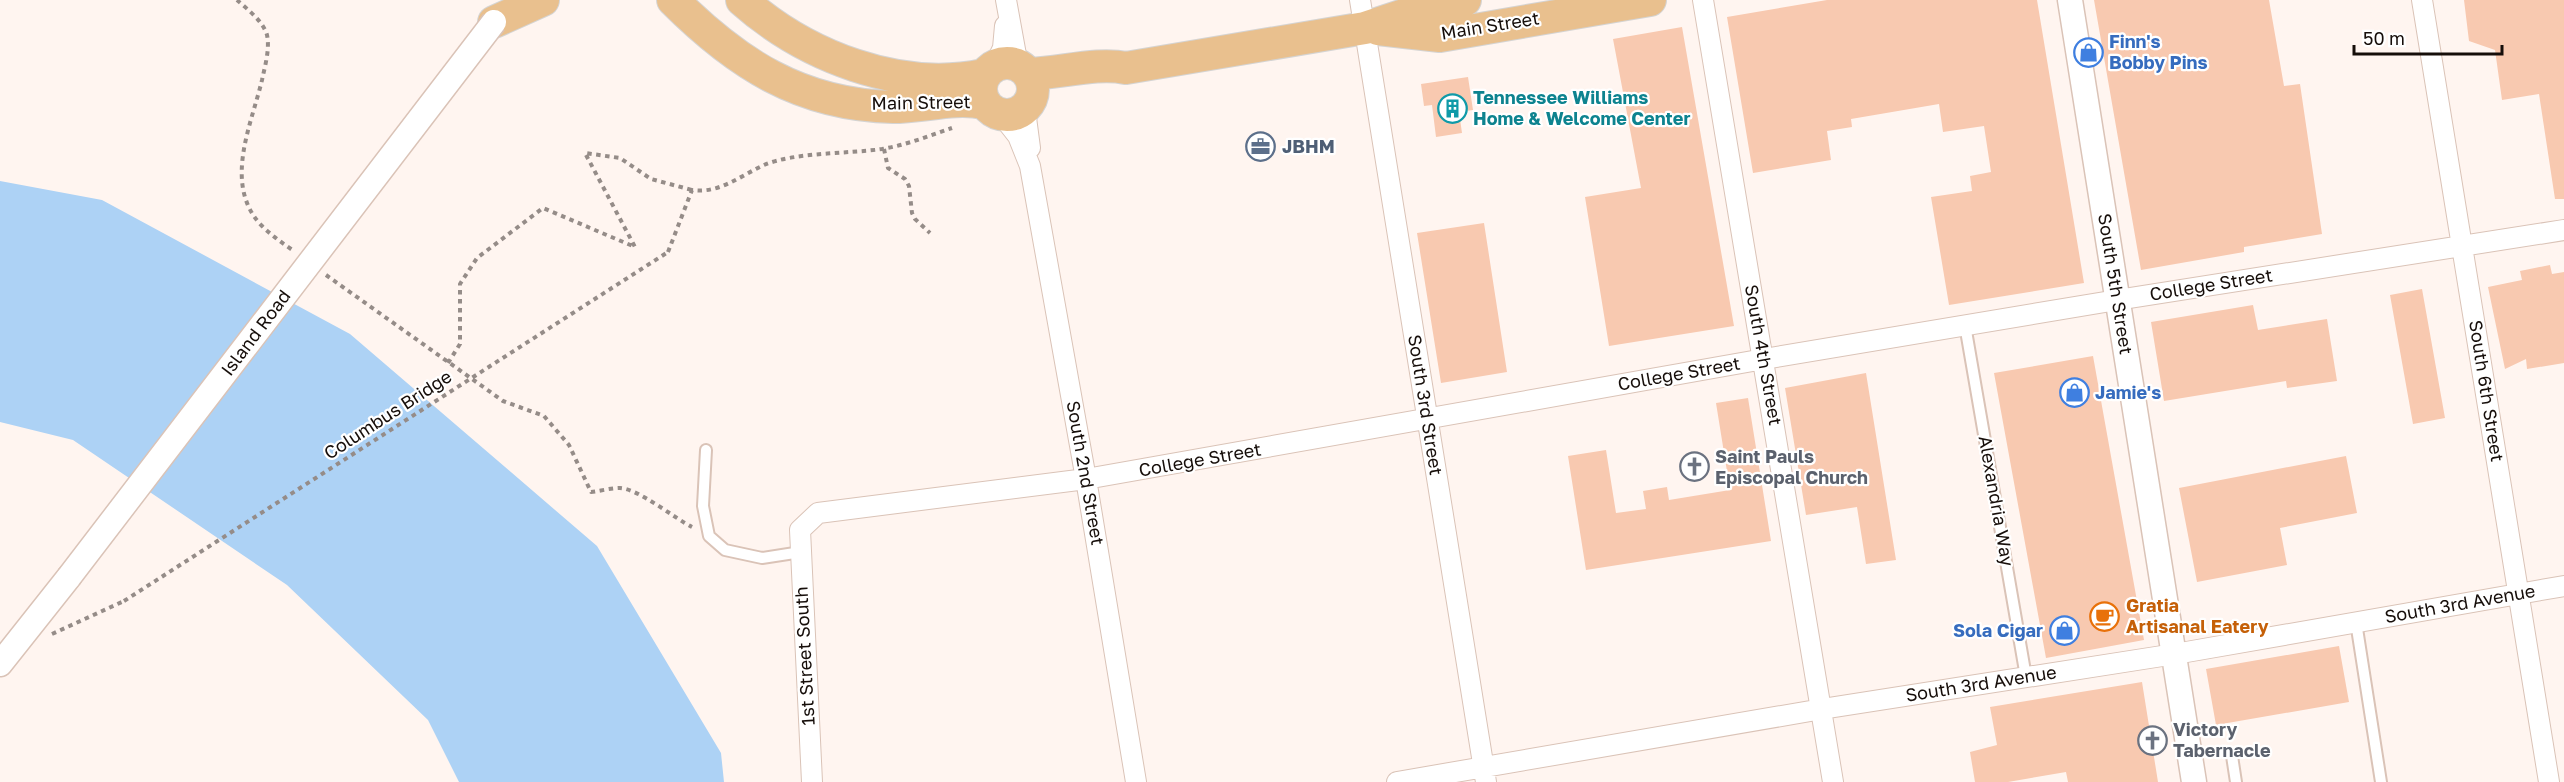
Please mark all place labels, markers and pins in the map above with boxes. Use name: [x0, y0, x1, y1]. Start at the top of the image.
place label: Finn's Bobby Pins: [2109, 30, 2208, 73]
shop icon: Finn's Bobby Pins: [2072, 36, 2104, 68]
place label: Tennessee Williams Home & Welcome Center: [1473, 86, 1690, 129]
building icon: Tennessee Williams Home & Welcome Center: [1436, 92, 1468, 124]
office icon: JBHM: [1245, 131, 1277, 163]
place label: JBHM: [1282, 135, 1335, 157]
shop icon: Jamie's: [2058, 377, 2090, 409]
place label: Jamie's: [2095, 381, 2161, 403]
place label: Saint Pauls Episcopal Church: [1715, 445, 1868, 488]
church icon: Saint Pauls Episcopal Church: [1678, 451, 1710, 483]
place label: Gratia Artisanal Eatery: [2126, 594, 2269, 637]
cafe icon: Gratia Artisanal Eatery: [2089, 600, 2121, 632]
shop icon: Sola Cigar: [2048, 615, 2080, 647]
place label: Sola Cigar: [1953, 619, 2043, 641]
place label: Victory Tabernacle: [2173, 718, 2271, 761]
church icon: Victory Tabernacle: [2136, 724, 2168, 756]

